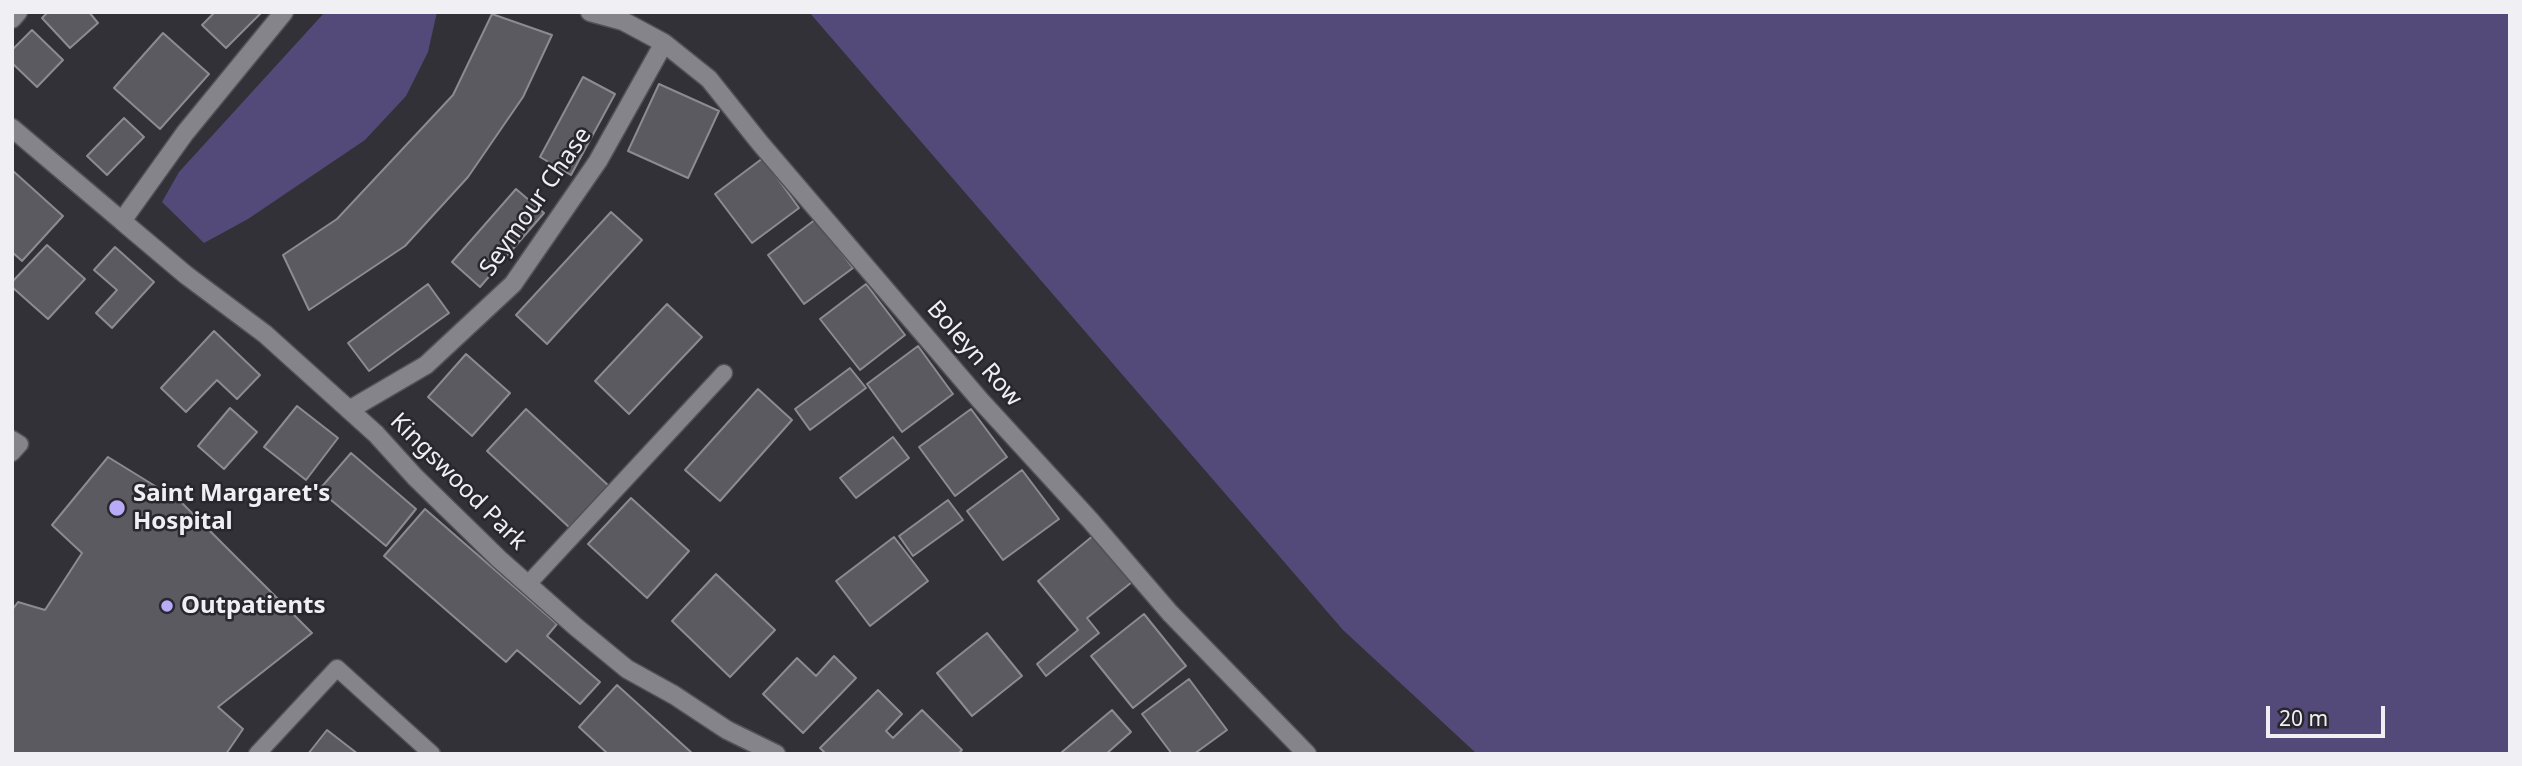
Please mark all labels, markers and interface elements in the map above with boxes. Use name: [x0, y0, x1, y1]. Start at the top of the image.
street label: Seymour Chase: [474, 122, 598, 282]
street label: Boleyn Row: [920, 295, 1028, 413]
street label: Kingswood Park: [384, 408, 532, 556]
place label: Saint Margaret's Hospital: [133, 480, 330, 536]
marker: Saint Margaret's Hospital: [107, 498, 127, 518]
place label: Outpatients: [181, 592, 326, 620]
marker: Outpatients: [159, 598, 175, 614]
scale bar: [2270, 692, 2389, 736]
text: 20 m: [2279, 704, 2328, 732]

